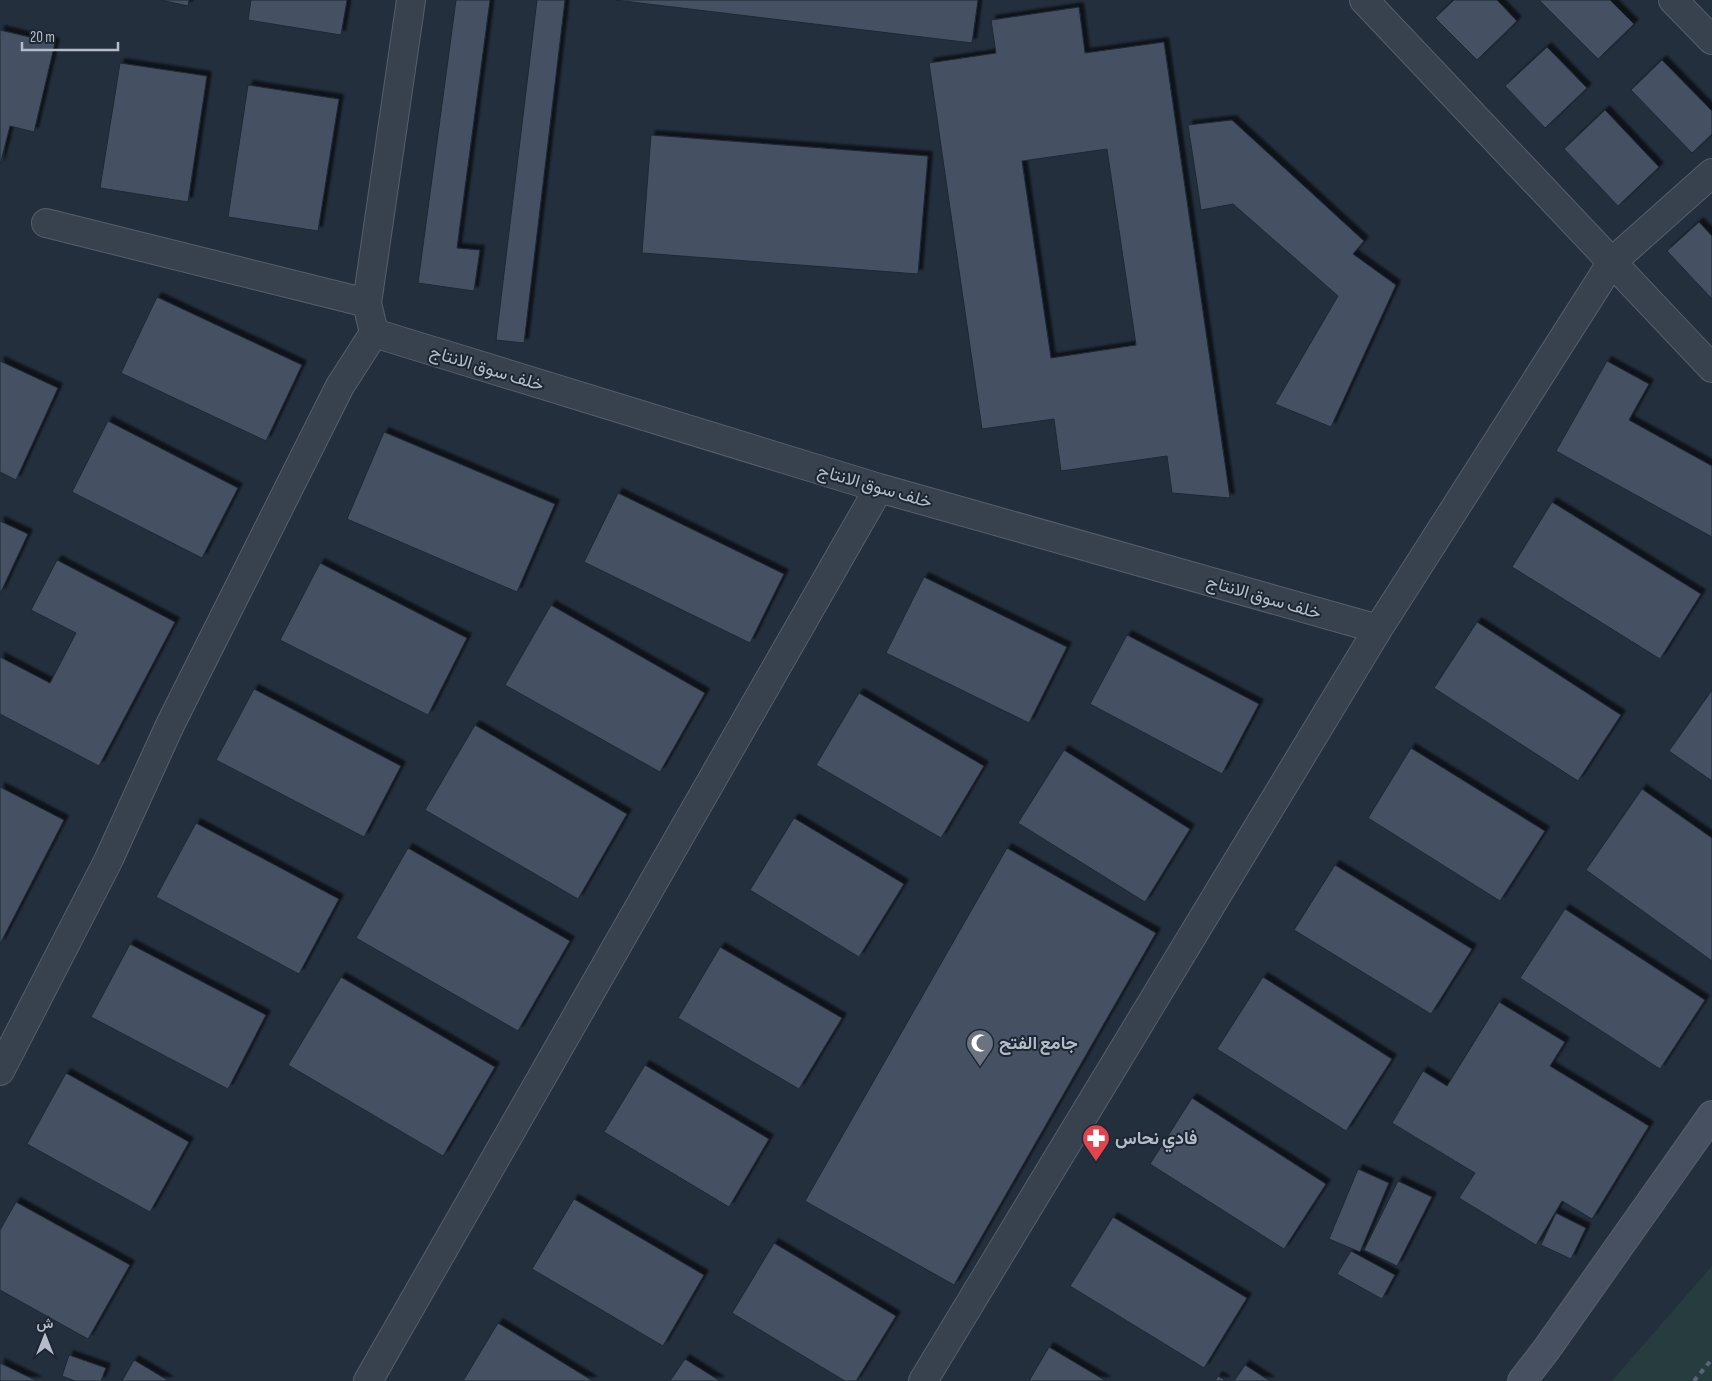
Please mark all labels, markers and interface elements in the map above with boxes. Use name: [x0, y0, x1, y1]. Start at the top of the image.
scale bar: [22, 20, 119, 52]
text: 20 m: [30, 28, 55, 47]
street label: خلف سوق الانتاج: [427, 341, 546, 397]
street label: خلف سوق الانتاج: [815, 460, 935, 514]
street label: خلف سوق الانتاج: [1204, 571, 1324, 625]
mosque icon: جامع الفتح: [965, 1028, 995, 1067]
place label: جامع الفتح: [999, 1033, 1078, 1055]
pharmacy icon: فادي نحاس: [1081, 1123, 1111, 1162]
place label: فادي نحاس: [1115, 1128, 1197, 1153]
north arrow: [20, 1311, 70, 1361]
text: ش: [37, 1315, 54, 1332]

